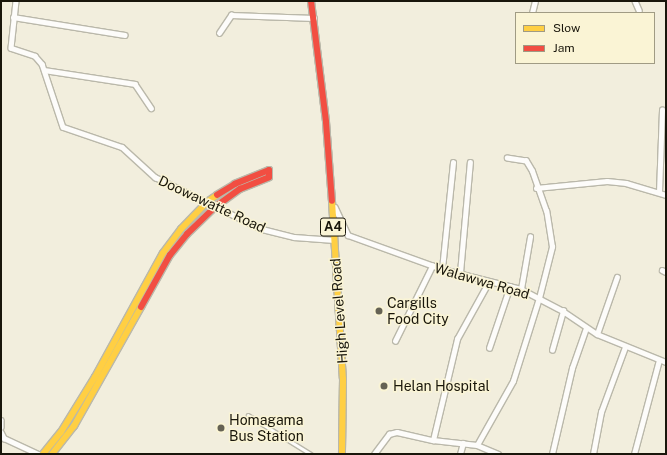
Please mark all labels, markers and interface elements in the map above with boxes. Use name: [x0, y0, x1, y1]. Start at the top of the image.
legend: [515, 12, 655, 64]
text: Slow: [553, 21, 580, 35]
text: Jam: [553, 41, 575, 55]
street label: Doowawatte Road: [156, 172, 268, 236]
road number: A4: [320, 216, 346, 238]
street label: High Level Road: [327, 258, 351, 364]
street label: Walawwa Road: [432, 259, 532, 303]
place label: Cargills Food City: [387, 295, 449, 328]
marker: Cargills Food City: [374, 306, 384, 316]
place label: Helan Hospital: [393, 378, 490, 394]
marker: Helan Hospital: [378, 380, 390, 392]
place label: Homagama Bus Station: [229, 412, 304, 444]
marker: Homagama Bus Station: [216, 423, 226, 433]

